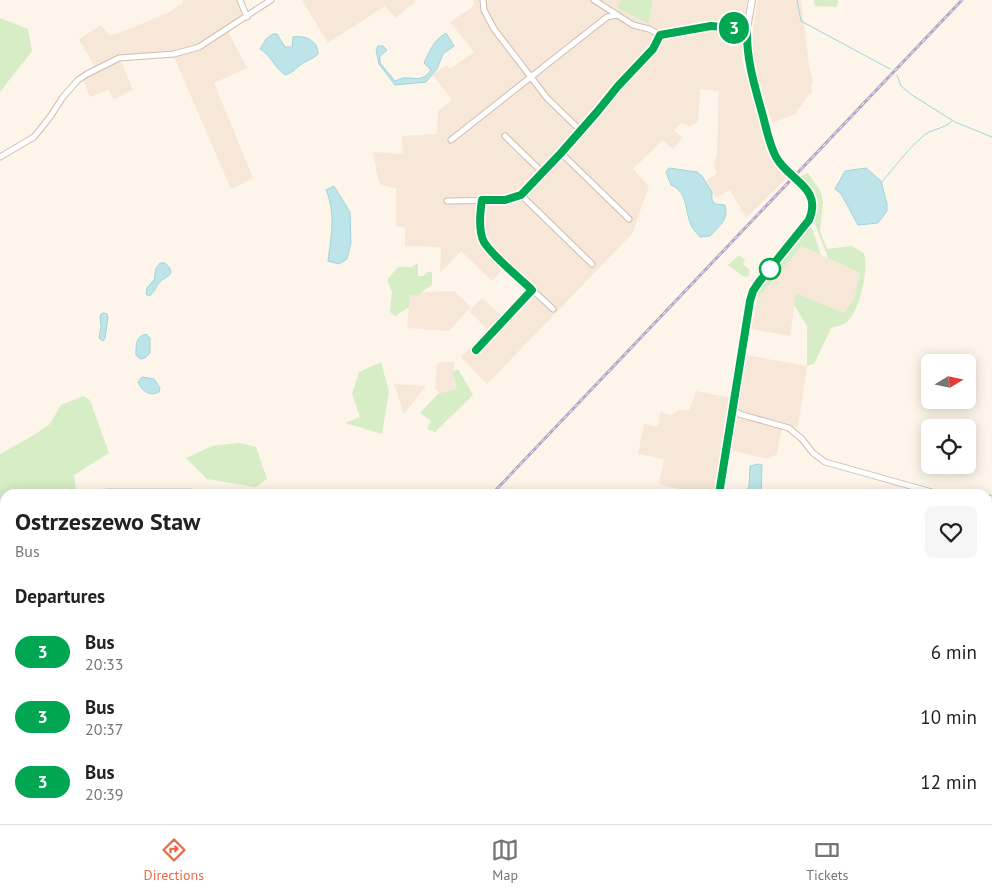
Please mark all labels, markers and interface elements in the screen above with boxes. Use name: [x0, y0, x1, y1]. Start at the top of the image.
line badge: 3: [718, 12, 750, 44]
text: 3: [729, 16, 739, 39]
unlabelled marker: [759, 258, 781, 280]
north arrow: [921, 354, 976, 409]
map controls: [921, 354, 976, 474]
button: locate: [921, 419, 976, 474]
text: Ostrzeszewo Staw: [15, 506, 200, 537]
button: heart: [925, 506, 977, 558]
text: Bus: [15, 541, 40, 561]
text: Departures: [15, 584, 105, 608]
text: Bus: [85, 630, 114, 654]
text: 3: [37, 640, 48, 663]
text: 6 min: [931, 640, 977, 664]
text: 20:33: [85, 654, 123, 674]
text: Bus: [85, 695, 114, 719]
text: 3: [37, 705, 48, 728]
text: 10 min: [920, 705, 977, 729]
text: 20:37: [85, 719, 123, 739]
text: Bus: [85, 760, 114, 784]
text: 3: [37, 770, 48, 793]
text: 12 min: [920, 770, 977, 794]
text: 20:39: [85, 784, 123, 804]
tab: Directions: [144, 836, 204, 884]
tab: Map: [491, 836, 519, 884]
tab: Tickets: [806, 836, 848, 884]

